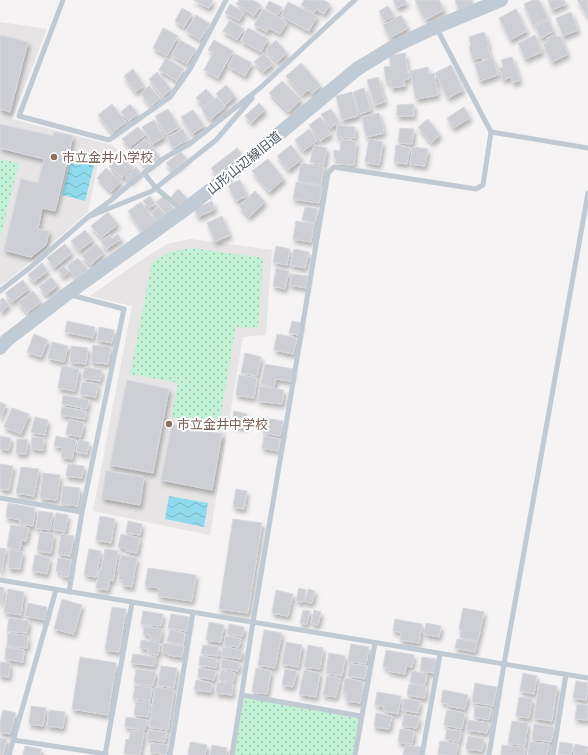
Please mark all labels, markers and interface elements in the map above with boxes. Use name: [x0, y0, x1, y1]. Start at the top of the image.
street label: 山形山辺線旧道: [203, 128, 285, 198]
place label: 市立金井小学校: [62, 149, 153, 166]
marker: 市立金井小学校: [49, 152, 59, 162]
place label: 市立金井中学校: [177, 416, 268, 433]
marker: 市立金井中学校: [164, 419, 174, 429]

